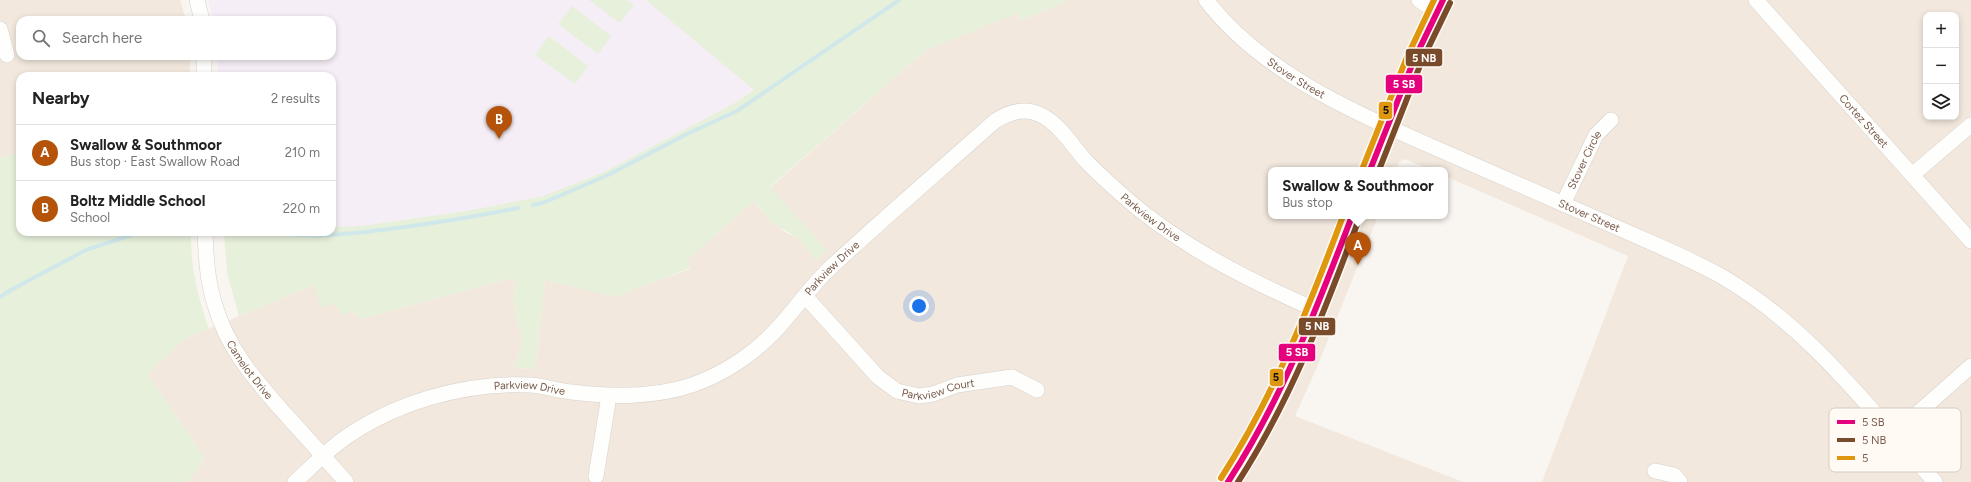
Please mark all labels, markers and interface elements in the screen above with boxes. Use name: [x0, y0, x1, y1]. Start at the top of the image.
map controls: [1923, 12, 1959, 120]
button: +: [1923, 12, 1959, 48]
search box: [16, 16, 336, 60]
icon: search: [30, 27, 52, 49]
text: Search here: [62, 29, 142, 47]
line badge: 5 NB: [1405, 48, 1443, 67]
button: −: [1923, 48, 1959, 84]
text: 5 NB: [1412, 52, 1436, 65]
street label: Stover Street: [1264, 55, 1327, 101]
line badge: 5 SB: [1385, 74, 1423, 94]
text: 5 SB: [1393, 78, 1415, 91]
button: layers: [1923, 84, 1959, 120]
text: Nearby: [32, 88, 90, 108]
text: 2 results: [271, 91, 320, 106]
street label: Cortez Street: [1836, 92, 1891, 151]
line badge: 5: [1378, 101, 1393, 120]
text: 5: [1383, 104, 1389, 117]
pin: B: [486, 106, 512, 139]
street label: Stover Circle: [1565, 128, 1604, 192]
text: Swallow & Southmoor: [70, 136, 222, 154]
text: A: [40, 145, 50, 160]
text: 210 m: [285, 145, 320, 160]
text: Bus stop · East Swallow Road: [70, 154, 240, 169]
popup: [1268, 167, 1448, 219]
text: Swallow & Southmoor: [1282, 177, 1434, 195]
street label: Parkview Drive: [1118, 191, 1183, 245]
text: Boltz Middle School: [70, 192, 206, 210]
text: Bus stop: [1282, 195, 1333, 210]
street label: Stover Street: [1556, 197, 1622, 235]
text: B: [41, 201, 49, 216]
text: 220 m: [283, 201, 320, 216]
text: School: [70, 210, 110, 225]
pin: A: [1345, 232, 1371, 265]
street label: Parkview Drive: [802, 238, 862, 298]
your location: [909, 296, 929, 316]
line badge: 5 NB: [1298, 317, 1336, 336]
text: 5 NB: [1305, 320, 1329, 333]
street label: Camelot Drive: [224, 338, 275, 402]
line badge: 5 SB: [1278, 343, 1316, 362]
text: 5 SB: [1286, 346, 1308, 359]
line badge: 5: [1269, 368, 1284, 387]
text: 5: [1273, 371, 1279, 384]
street label: Parkview Court: [900, 377, 975, 403]
street label: Parkview Drive: [493, 379, 566, 398]
legend: [1829, 408, 1961, 472]
text: 5 SB: [1862, 416, 1885, 429]
text: 5 NB: [1862, 434, 1887, 447]
text: 5: [1862, 452, 1868, 465]

